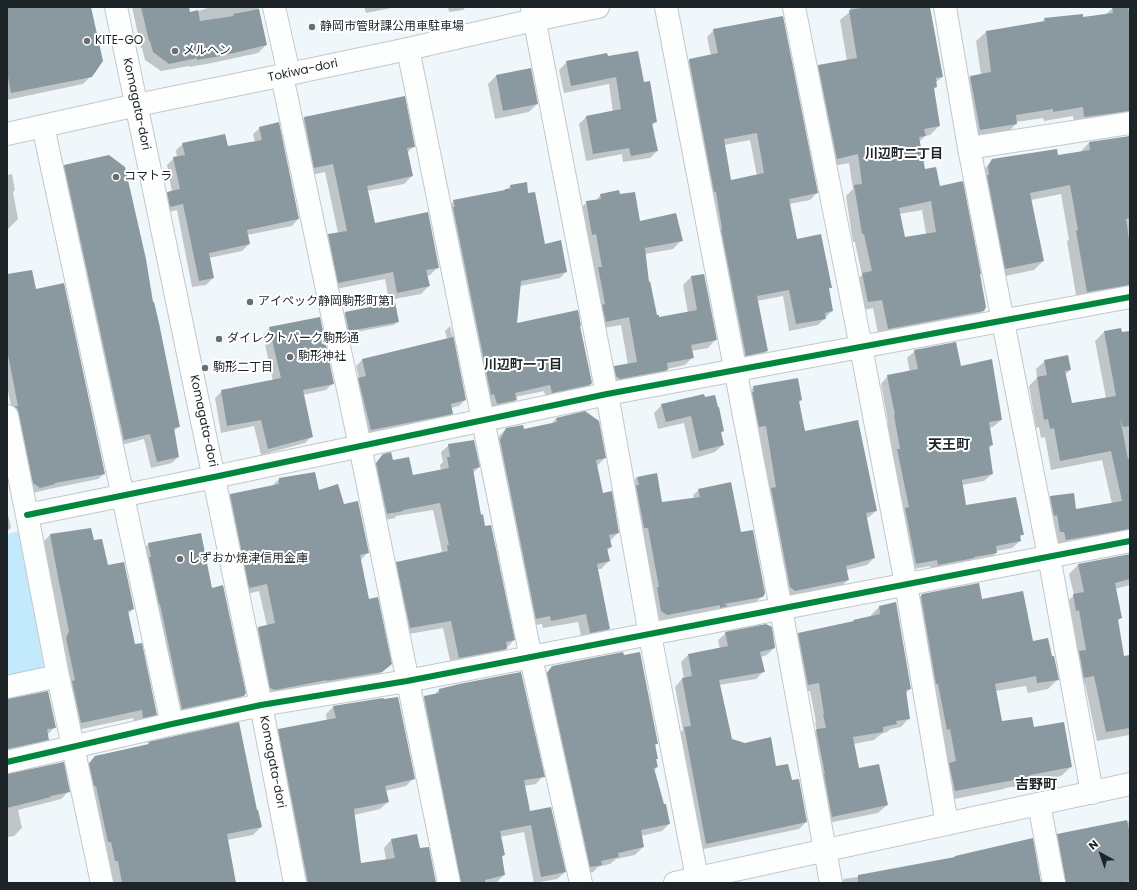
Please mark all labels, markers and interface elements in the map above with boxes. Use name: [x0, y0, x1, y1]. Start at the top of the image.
place label: 静岡市管財課公用車駐車場: [320, 20, 464, 34]
marker: 静岡市管財課公用車駐車場: [307, 22, 317, 32]
place label: KITE-GO: [95, 34, 143, 48]
marker: KITE-GO: [82, 36, 92, 46]
place label: メルヘン: [183, 44, 231, 58]
marker: メルヘン: [170, 46, 180, 56]
street label: Komagata-dori: [119, 57, 153, 151]
street label: Tokiwa-dori: [267, 57, 339, 85]
district label: 川辺町二丁目: [865, 147, 943, 163]
place label: コマトラ: [124, 170, 172, 184]
marker: コマトラ: [111, 172, 121, 182]
place label: アイペック静岡駒形町第1: [258, 295, 394, 309]
marker: アイペック静岡駒形町第1: [245, 297, 255, 307]
place label: ダイレクトパーク駒形通: [227, 332, 359, 346]
marker: ダイレクトパーク駒形通: [214, 334, 224, 344]
place label: 駒形神社: [298, 350, 346, 364]
marker: 駒形神社: [285, 352, 295, 362]
district label: 川辺町一丁目: [484, 358, 562, 374]
place label: 駒形二丁目: [213, 361, 273, 375]
marker: 駒形二丁目: [200, 363, 210, 373]
street label: Komagata-dori: [186, 374, 220, 468]
district label: 天王町: [928, 437, 970, 453]
place label: しずおか焼津信用金庫: [188, 552, 308, 566]
marker: しずおか焼津信用金庫: [175, 554, 185, 564]
street label: Komagata-dori: [256, 715, 288, 809]
district label: 吉野町: [1015, 777, 1057, 793]
north arrow: [1081, 834, 1121, 874]
text: N: [1085, 836, 1102, 854]

